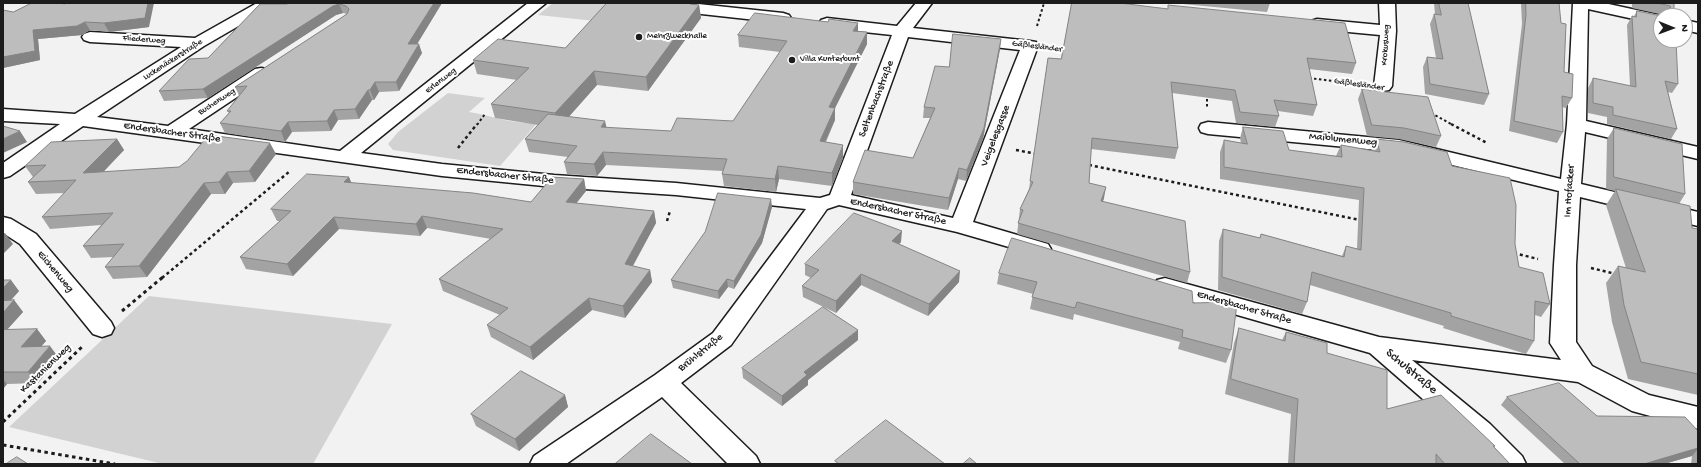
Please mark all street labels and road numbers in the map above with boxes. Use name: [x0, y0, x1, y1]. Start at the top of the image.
street label: Krokusweg: [1380, 24, 1392, 66]
street label: Fliederweg: [122, 33, 166, 47]
street label: Luckenäckerstraße: [141, 37, 205, 83]
street label: Gäßlesländer: [1011, 39, 1063, 55]
street label: Seltenbachstraße: [856, 59, 898, 139]
street label: Erlenweg: [423, 66, 459, 96]
street label: Gäßlesländer: [1333, 76, 1385, 94]
street label: Buchenweg: [196, 86, 238, 118]
street label: Veigelesgasse: [978, 104, 1014, 168]
street label: Endersbacher Straße: [123, 120, 221, 146]
street label: Maiblumenweg: [1308, 130, 1378, 150]
street label: Endersbacher Straße: [456, 164, 554, 188]
street label: Im Hofacker: [1562, 164, 1578, 218]
street label: Endersbacher Straße: [849, 195, 947, 229]
street label: Eichenweg: [34, 249, 76, 295]
street label: Endersbacher Straße: [1195, 288, 1293, 328]
street label: Brühlstraße: [676, 331, 726, 375]
street label: Kastanienweg: [18, 341, 74, 397]
street label: Schulstraße: [1382, 346, 1440, 398]

